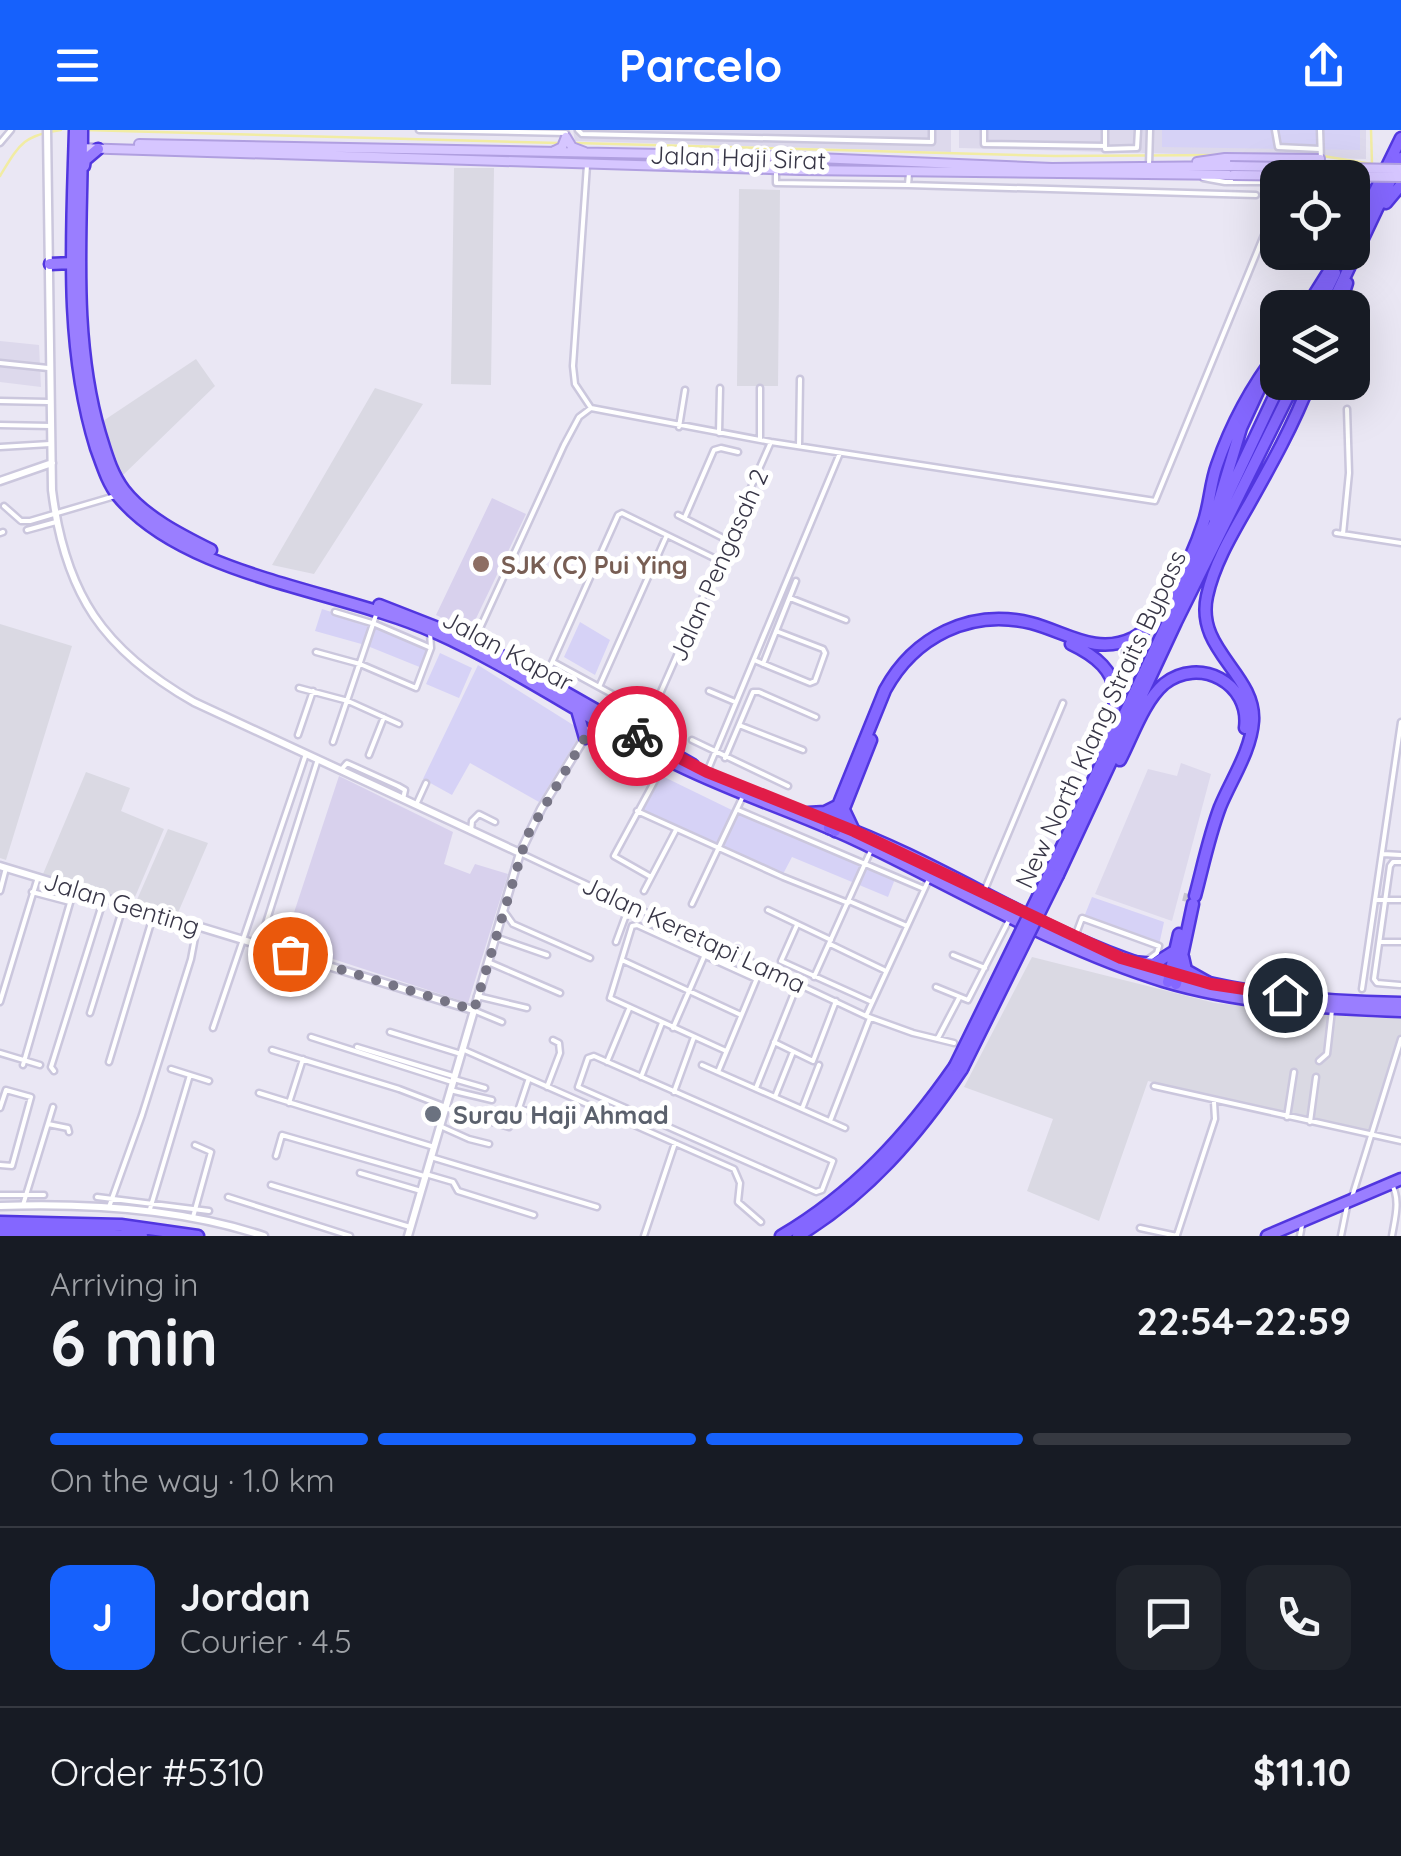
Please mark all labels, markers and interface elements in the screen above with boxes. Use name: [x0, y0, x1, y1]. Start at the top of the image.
text: Parcelo: [619, 37, 782, 93]
icon: menu: [50, 38, 105, 93]
icon: share: [1296, 38, 1351, 93]
street label: Jalan Haji Sirat: [649, 138, 827, 176]
map controls: [1260, 160, 1370, 400]
button: locate: [1260, 160, 1370, 270]
button: layers: [1260, 290, 1370, 400]
street label: Jalan Pengasah 2: [662, 464, 774, 666]
street label: New North Klang Straits Bypass: [1008, 545, 1192, 893]
place label: SJK (C) Pui Ying: [501, 549, 688, 580]
marker: SJK (C) Pui Ying: [470, 553, 492, 575]
street label: Jalan Kapar: [437, 603, 579, 698]
courier: [587, 686, 687, 786]
icon: bike: [610, 709, 665, 764]
street label: Jalan Genting: [40, 865, 204, 941]
street label: Jalan Keretapi Lama: [577, 869, 811, 999]
pin: [248, 912, 333, 997]
icon: bag: [263, 927, 318, 982]
pin: [1243, 953, 1328, 1038]
icon: home: [1258, 968, 1313, 1023]
place label: Surau Haji Ahmad: [453, 1099, 669, 1130]
marker: Surau Haji Ahmad: [422, 1103, 444, 1125]
text: Arriving in: [50, 1264, 199, 1304]
text: 22:54–22:59: [1136, 1297, 1351, 1345]
text: 6 min: [50, 1301, 218, 1382]
text: On the way · 1.0 km: [50, 1460, 335, 1500]
button: chat: [1116, 1565, 1221, 1670]
button: phone: [1246, 1565, 1351, 1670]
text: Jordan: [180, 1573, 311, 1621]
text: J: [92, 1593, 113, 1641]
text: Courier · 4.5: [180, 1621, 352, 1661]
text: Order #5310: [50, 1748, 265, 1796]
text: $11.10: [1253, 1748, 1351, 1796]

